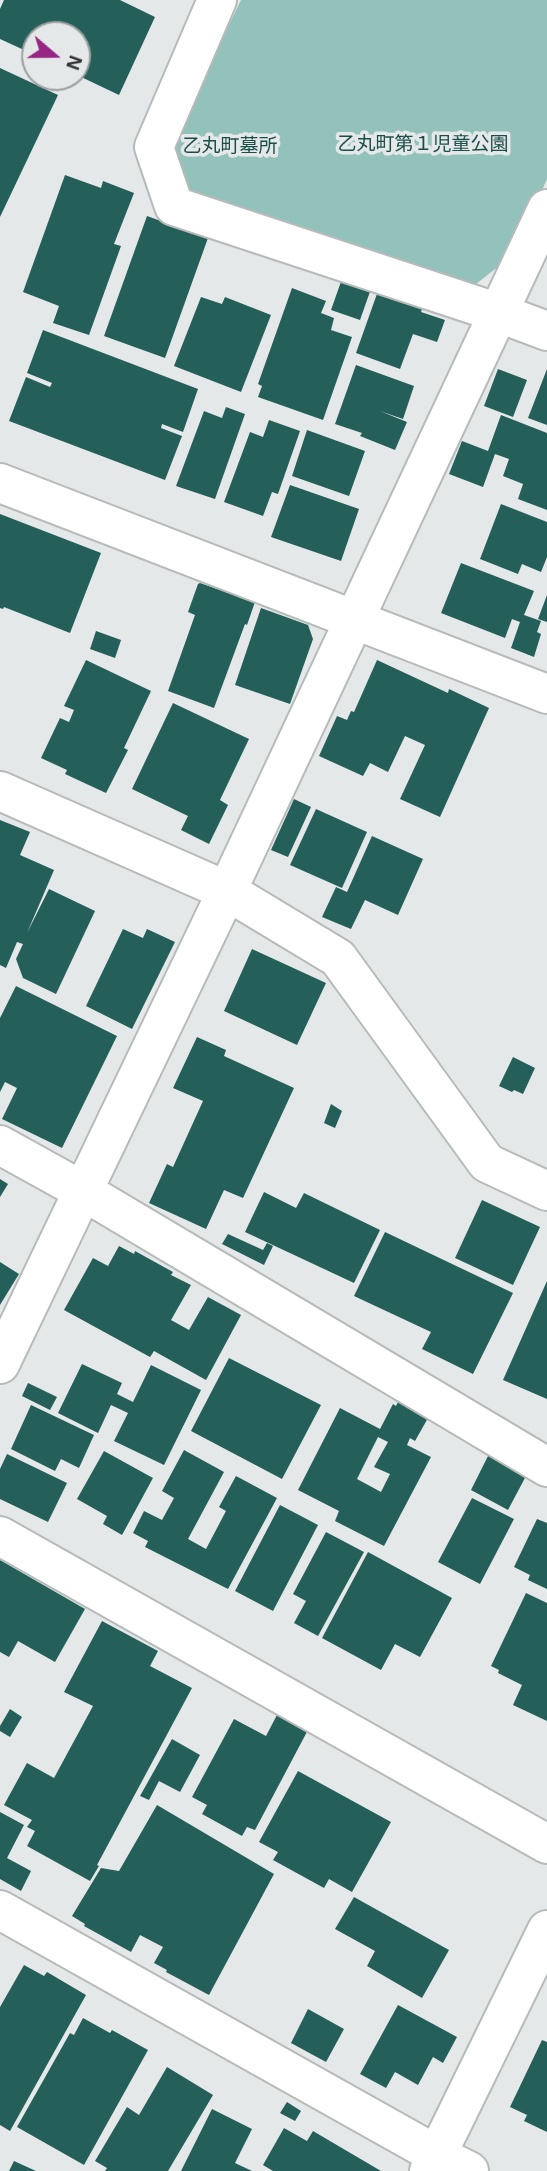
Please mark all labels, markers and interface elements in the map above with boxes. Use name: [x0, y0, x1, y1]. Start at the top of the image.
north arrow: [21, 21, 91, 91]
text: N: [62, 53, 87, 73]
park label: 乙丸町第１児童公園: [338, 134, 508, 156]
park label: 乙丸町墓所: [183, 136, 277, 158]

